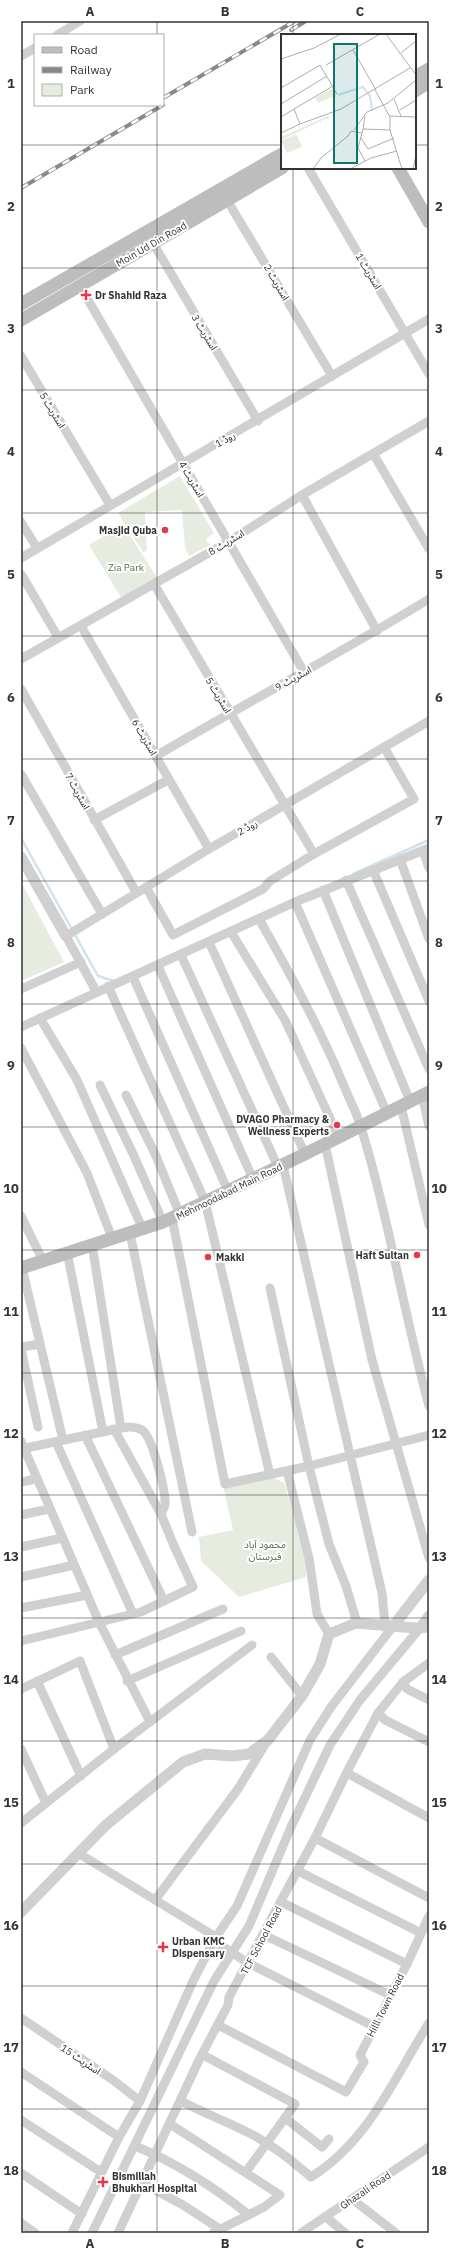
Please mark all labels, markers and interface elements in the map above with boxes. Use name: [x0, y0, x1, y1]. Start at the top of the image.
text: A: [86, 3, 95, 20]
text: B: [221, 3, 230, 20]
text: C: [356, 3, 365, 20]
legend: [34, 34, 164, 106]
inset map: [281, 34, 416, 169]
text: Road: [70, 42, 98, 57]
text: Railway: [70, 62, 112, 77]
text: 1: [7, 75, 15, 92]
text: 1: [435, 75, 443, 92]
text: Park: [70, 82, 95, 97]
text: 2: [7, 198, 15, 215]
text: 2: [435, 198, 443, 215]
street label: Moin Ud Din Road: [114, 219, 189, 270]
street label: اسٹریٹ 1: [353, 251, 384, 292]
street label: اسٹریٹ 2: [261, 262, 292, 303]
marker: Dr Shahid Raza: [80, 289, 92, 301]
place label: Dr Shahid Raza: [95, 289, 167, 302]
street label: اسٹریٹ 3: [189, 312, 220, 353]
text: 3: [7, 320, 15, 337]
text: 3: [435, 320, 443, 337]
street label: اسٹریٹ 5: [37, 390, 68, 431]
street label: روڈ 1: [213, 428, 238, 450]
text: 4: [7, 443, 15, 460]
text: 4: [435, 443, 443, 460]
street label: اسٹریٹ 4: [176, 459, 207, 500]
place label: Masjid Quba: [99, 524, 157, 537]
marker: Masjid Quba: [160, 525, 170, 535]
street label: اسٹریٹ 8: [206, 527, 247, 558]
park label: Zia Park: [108, 561, 145, 574]
text: 5: [7, 566, 15, 583]
text: 5: [435, 566, 443, 583]
street label: اسٹریٹ 9: [273, 663, 314, 694]
street label: اسٹریٹ 5: [203, 675, 234, 716]
text: 6: [7, 689, 15, 706]
text: 6: [435, 689, 443, 706]
street label: اسٹریٹ 6: [129, 717, 160, 758]
street label: اسٹریٹ 7: [62, 771, 93, 812]
text: 7: [7, 812, 15, 829]
text: 7: [435, 812, 443, 829]
street label: روڈ 2: [235, 816, 260, 838]
text: 8: [7, 934, 15, 951]
text: 8: [435, 934, 443, 951]
text: 9: [7, 1057, 15, 1074]
text: 9: [435, 1057, 443, 1074]
place label: DVAGO Pharmacy & Wellness Experts: [236, 1113, 330, 1138]
marker: DVAGO Pharmacy & Wellness Experts: [332, 1120, 342, 1130]
street label: Mehmoodabad Main Road: [174, 1160, 284, 1223]
text: 10: [3, 1180, 19, 1197]
text: 10: [431, 1180, 447, 1197]
place label: Haft Sultan: [356, 1249, 409, 1262]
marker: Haft Sultan: [412, 1250, 422, 1260]
place label: Makki: [216, 1251, 244, 1264]
marker: Makki: [203, 1252, 213, 1262]
text: 11: [3, 1303, 19, 1320]
text: 11: [431, 1303, 447, 1320]
text: 12: [3, 1425, 19, 1442]
text: 12: [431, 1425, 447, 1442]
park label: محمود آباد قبرستان: [244, 1538, 286, 1563]
text: 13: [3, 1548, 19, 1565]
text: 13: [431, 1548, 447, 1565]
text: 14: [3, 1671, 19, 1688]
text: 14: [431, 1671, 447, 1688]
text: 15: [3, 1794, 19, 1811]
text: 15: [431, 1794, 447, 1811]
street label: TCF School Road: [238, 1904, 285, 1977]
text: 16: [3, 1917, 19, 1934]
text: 16: [431, 1917, 447, 1934]
place label: Urban KMC Dispensary: [172, 1935, 225, 1960]
marker: Urban KMC Dispensary: [157, 1941, 169, 1953]
street label: Hilll Town Road: [364, 1971, 407, 2039]
text: 17: [3, 2039, 19, 2056]
text: 17: [431, 2039, 447, 2056]
street label: اسٹریٹ 15: [58, 2041, 103, 2078]
text: 18: [3, 2162, 19, 2179]
text: 18: [431, 2162, 447, 2179]
street label: Ghazali Road: [337, 2169, 393, 2212]
place label: Bismillah Bhukhari Hospital: [112, 2170, 197, 2195]
marker: Bismillah Bhukhari Hospital: [97, 2176, 109, 2188]
text: A: [86, 2235, 95, 2252]
text: B: [221, 2235, 230, 2252]
text: C: [356, 2235, 365, 2252]

